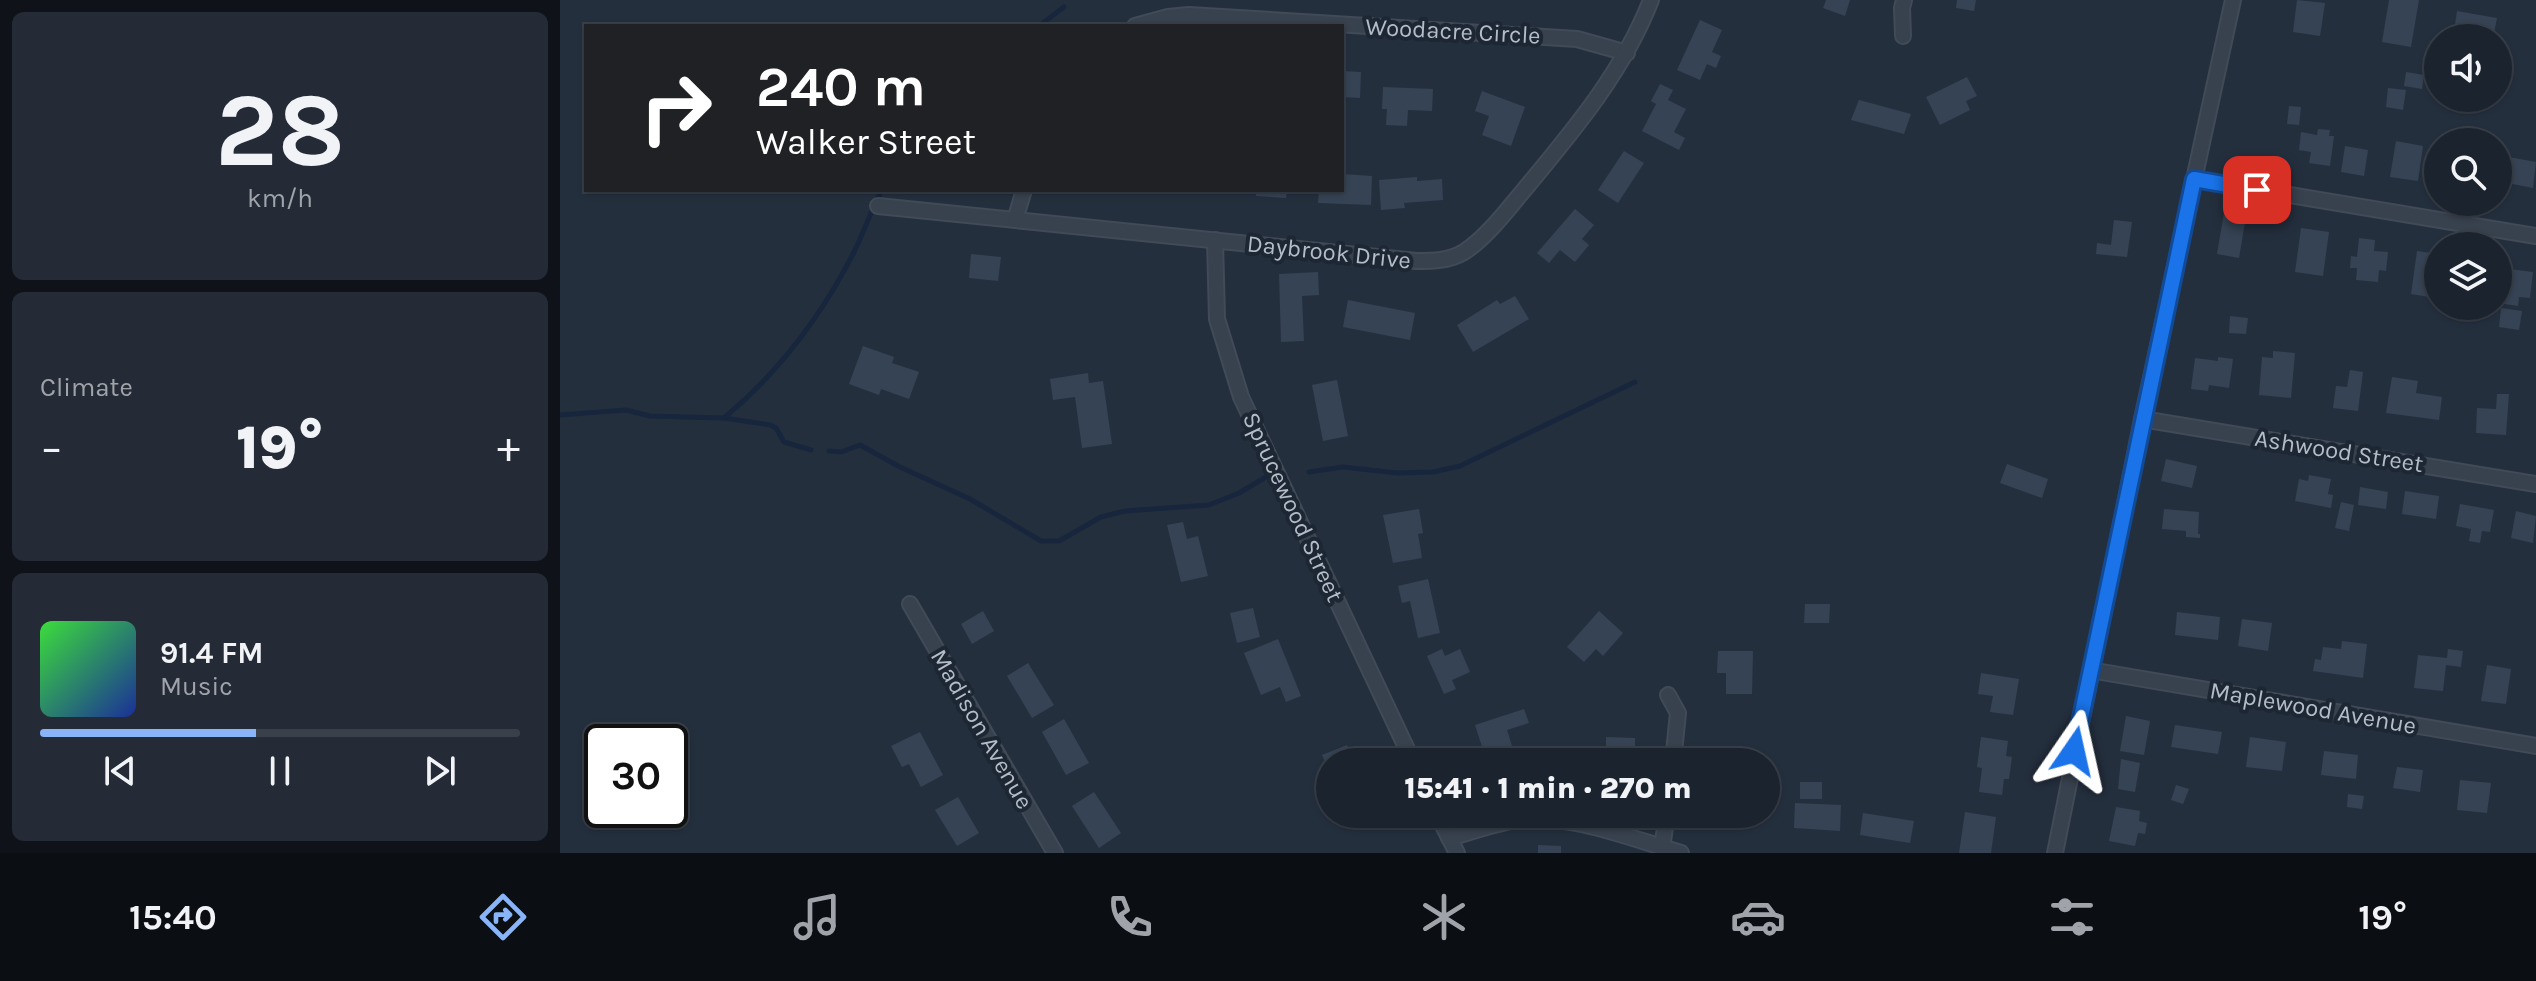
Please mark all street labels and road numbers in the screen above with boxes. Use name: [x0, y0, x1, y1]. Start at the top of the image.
street label: Woodacre Circle: [1365, 12, 1541, 50]
street label: Daybrook Drive: [1246, 229, 1412, 275]
street label: Sprucewood Street: [1237, 408, 1349, 606]
street label: Ashwood Street: [2253, 424, 2425, 478]
street label: Madison Avenue: [925, 644, 1039, 814]
street label: Maplewood Avenue: [2208, 676, 2418, 740]

